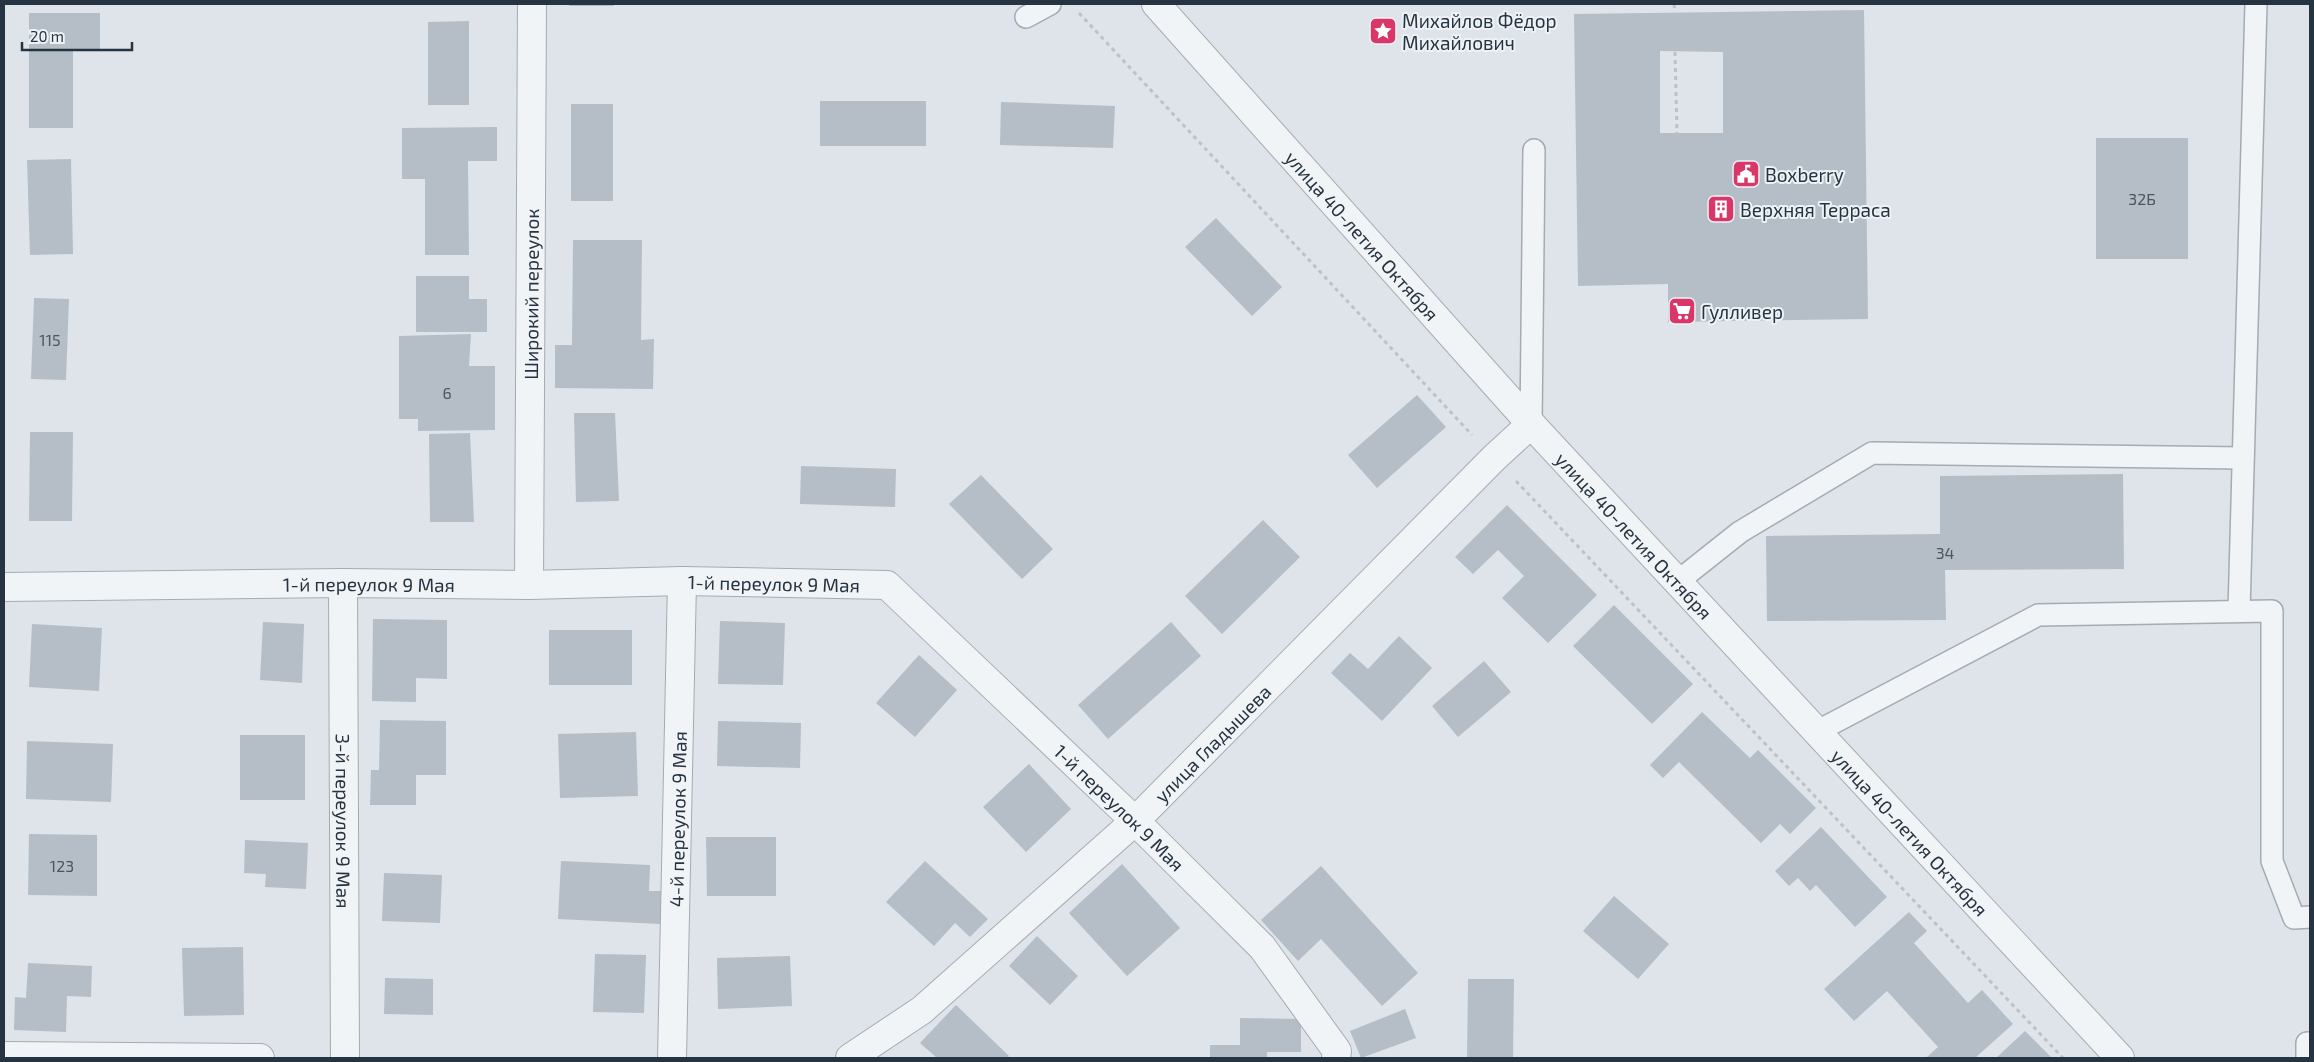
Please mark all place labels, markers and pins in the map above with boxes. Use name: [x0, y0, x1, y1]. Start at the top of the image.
place label: Михайлов Фёдор Михайлович: [1402, 9, 1557, 54]
place icon: Михайлов Фёдор Михайлович: [1368, 16, 1398, 46]
public building icon: Boxberry: [1731, 159, 1761, 189]
place label: Boxberry: [1765, 163, 1844, 186]
building icon: Верхняя Терраса: [1706, 194, 1736, 224]
place label: Верхняя Терраса: [1740, 198, 1891, 221]
supermarket icon: Гулливер: [1667, 296, 1697, 326]
place label: Гулливер: [1701, 300, 1783, 324]

